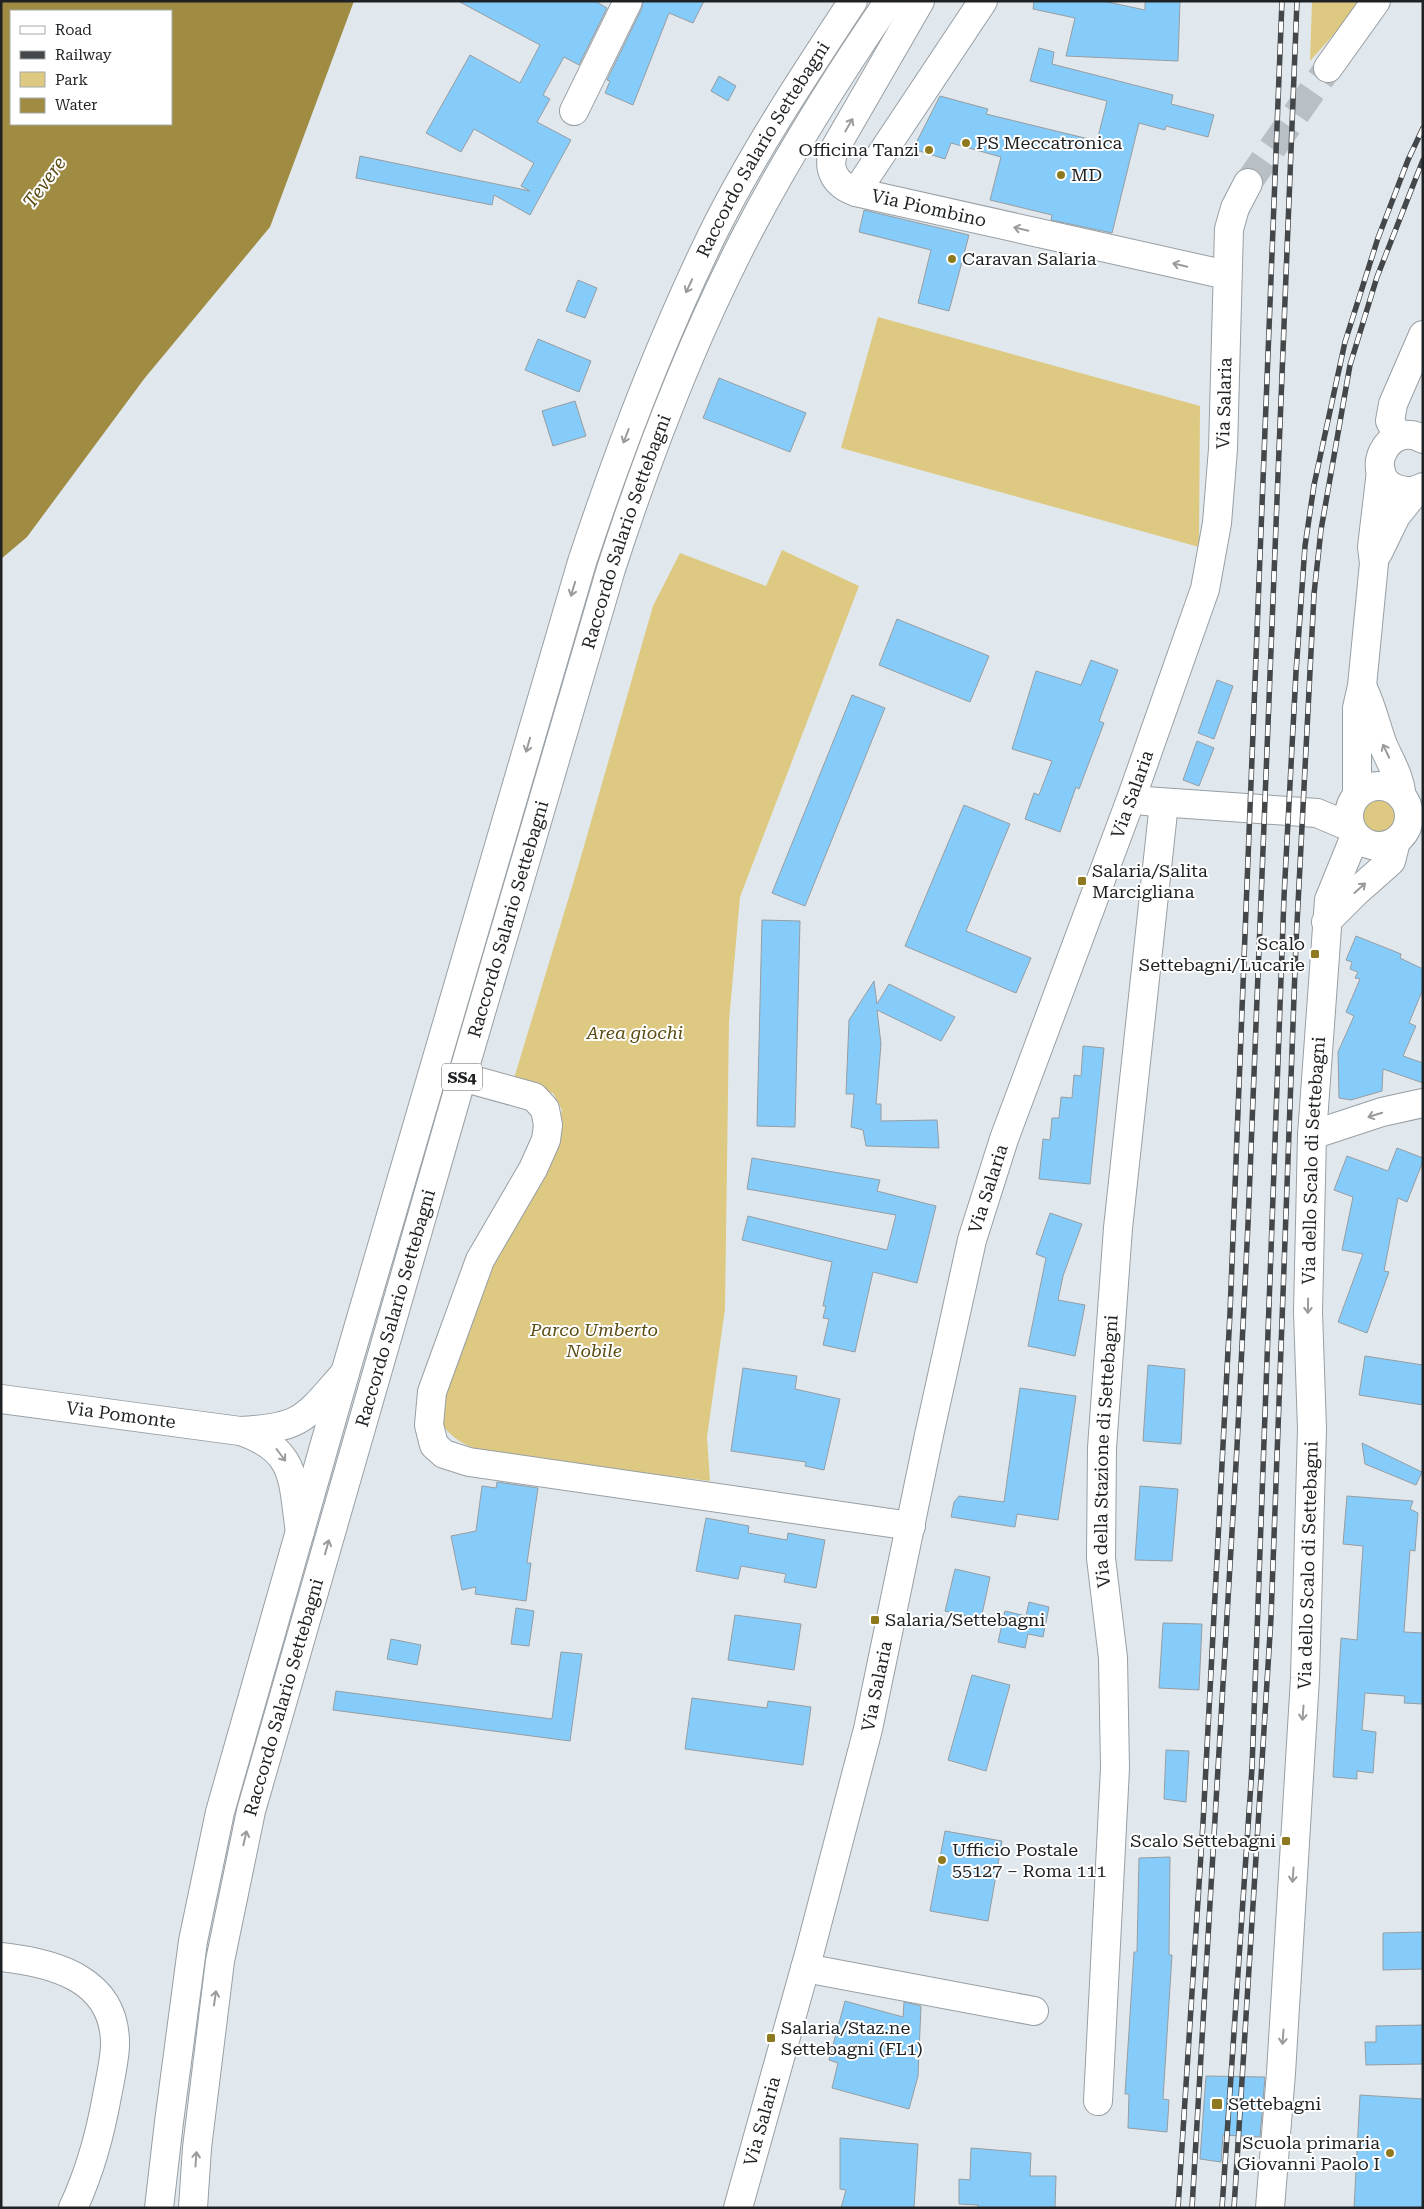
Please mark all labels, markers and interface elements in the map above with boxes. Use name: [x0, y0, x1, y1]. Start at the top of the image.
legend: [10, 10, 172, 125]
text: Road: [55, 21, 92, 39]
street label: Raccordo Salario Settebagni: [692, 37, 834, 260]
text: Railway: [55, 46, 112, 64]
text: Park: [55, 71, 89, 89]
text: Water: [55, 96, 97, 114]
one-way arrow: [844, 118, 854, 132]
place label: PS Meccatronica: [976, 132, 1123, 153]
marker: PS Meccatronica: [960, 137, 972, 149]
place label: Officina Tanzi: [799, 139, 919, 160]
marker: Officina Tanzi: [923, 144, 935, 156]
water label: Tevere: [18, 152, 71, 213]
place label: MD: [1071, 164, 1102, 185]
marker: MD: [1055, 169, 1067, 181]
street label: Via Piombino: [870, 185, 989, 231]
one-way arrow: [1014, 224, 1030, 233]
place label: Caravan Salaria: [962, 248, 1097, 269]
marker: Caravan Salaria: [946, 253, 958, 265]
one-way arrow: [1172, 260, 1188, 269]
one-way arrow: [683, 278, 693, 293]
street label: Via Salaria: [1212, 357, 1236, 449]
street label: Raccordo Salario Settebagni: [577, 411, 675, 651]
one-way arrow: [621, 427, 630, 443]
one-way arrow: [568, 581, 578, 597]
one-way arrow: [522, 737, 532, 753]
one-way arrow: [1381, 744, 1391, 759]
street label: Via Salaria: [1106, 747, 1157, 841]
street label: Raccordo Salario Settebagni: [463, 798, 553, 1040]
place label: Salaria/Salita Marcigliana: [1092, 860, 1208, 902]
marker: Salaria/Salita Marcigliana: [1076, 875, 1088, 887]
one-way arrow: [1354, 882, 1367, 894]
place label: Scalo Settebagni/Lucarie: [1139, 933, 1305, 975]
marker: Scalo Settebagni/Lucarie: [1309, 948, 1321, 960]
park label: Area giochi: [586, 1022, 684, 1043]
street label: Via dello Scalo di Settebagni: [1298, 1035, 1329, 1285]
road number: SS4: [442, 1064, 482, 1090]
one-way arrow: [1368, 1110, 1384, 1120]
street label: Via Salaria: [964, 1141, 1012, 1236]
street label: Raccordo Salario Settebagni: [351, 1187, 439, 1429]
one-way arrow: [1303, 1298, 1313, 1314]
street label: Via della Stazione di Settebagni: [1090, 1314, 1122, 1589]
park label: Parco Umberto Nobile: [529, 1319, 658, 1361]
street label: Via Pomonte: [65, 1397, 177, 1432]
street label: Via dello Scalo di Settebagni: [1293, 1441, 1322, 1690]
one-way arrow: [276, 1448, 286, 1462]
one-way arrow: [322, 1539, 332, 1555]
street label: Raccordo Salario Settebagni: [239, 1576, 327, 1818]
place label: Salaria/Settebagni: [885, 1609, 1045, 1630]
marker: Salaria/Settebagni: [869, 1614, 881, 1626]
street label: Via Salaria: [857, 1639, 896, 1733]
one-way arrow: [1299, 1705, 1308, 1721]
place label: Scalo Settebagni: [1130, 1830, 1276, 1851]
one-way arrow: [241, 1831, 250, 1847]
marker: Scalo Settebagni: [1280, 1835, 1292, 1847]
place label: Ufficio Postale 55127 – Roma 111: [952, 1839, 1107, 1881]
marker: Ufficio Postale 55127 – Roma 111: [936, 1854, 948, 1866]
one-way arrow: [1288, 1867, 1298, 1883]
one-way arrow: [210, 1990, 220, 2006]
place label: Salaria/Staz.ne Settebagni (FL1): [781, 2017, 923, 2059]
one-way arrow: [1278, 2029, 1287, 2045]
marker: Salaria/Staz.ne Settebagni (FL1): [765, 2032, 777, 2044]
street label: Via Salaria: [739, 2074, 784, 2168]
place label: Settebagni: [1228, 2093, 1322, 2114]
marker: Settebagni: [1210, 2097, 1224, 2111]
place label: Scuola primaria Giovanni Paolo I: [1237, 2132, 1380, 2174]
marker: Scuola primaria Giovanni Paolo I: [1384, 2147, 1396, 2159]
one-way arrow: [192, 2151, 201, 2167]

